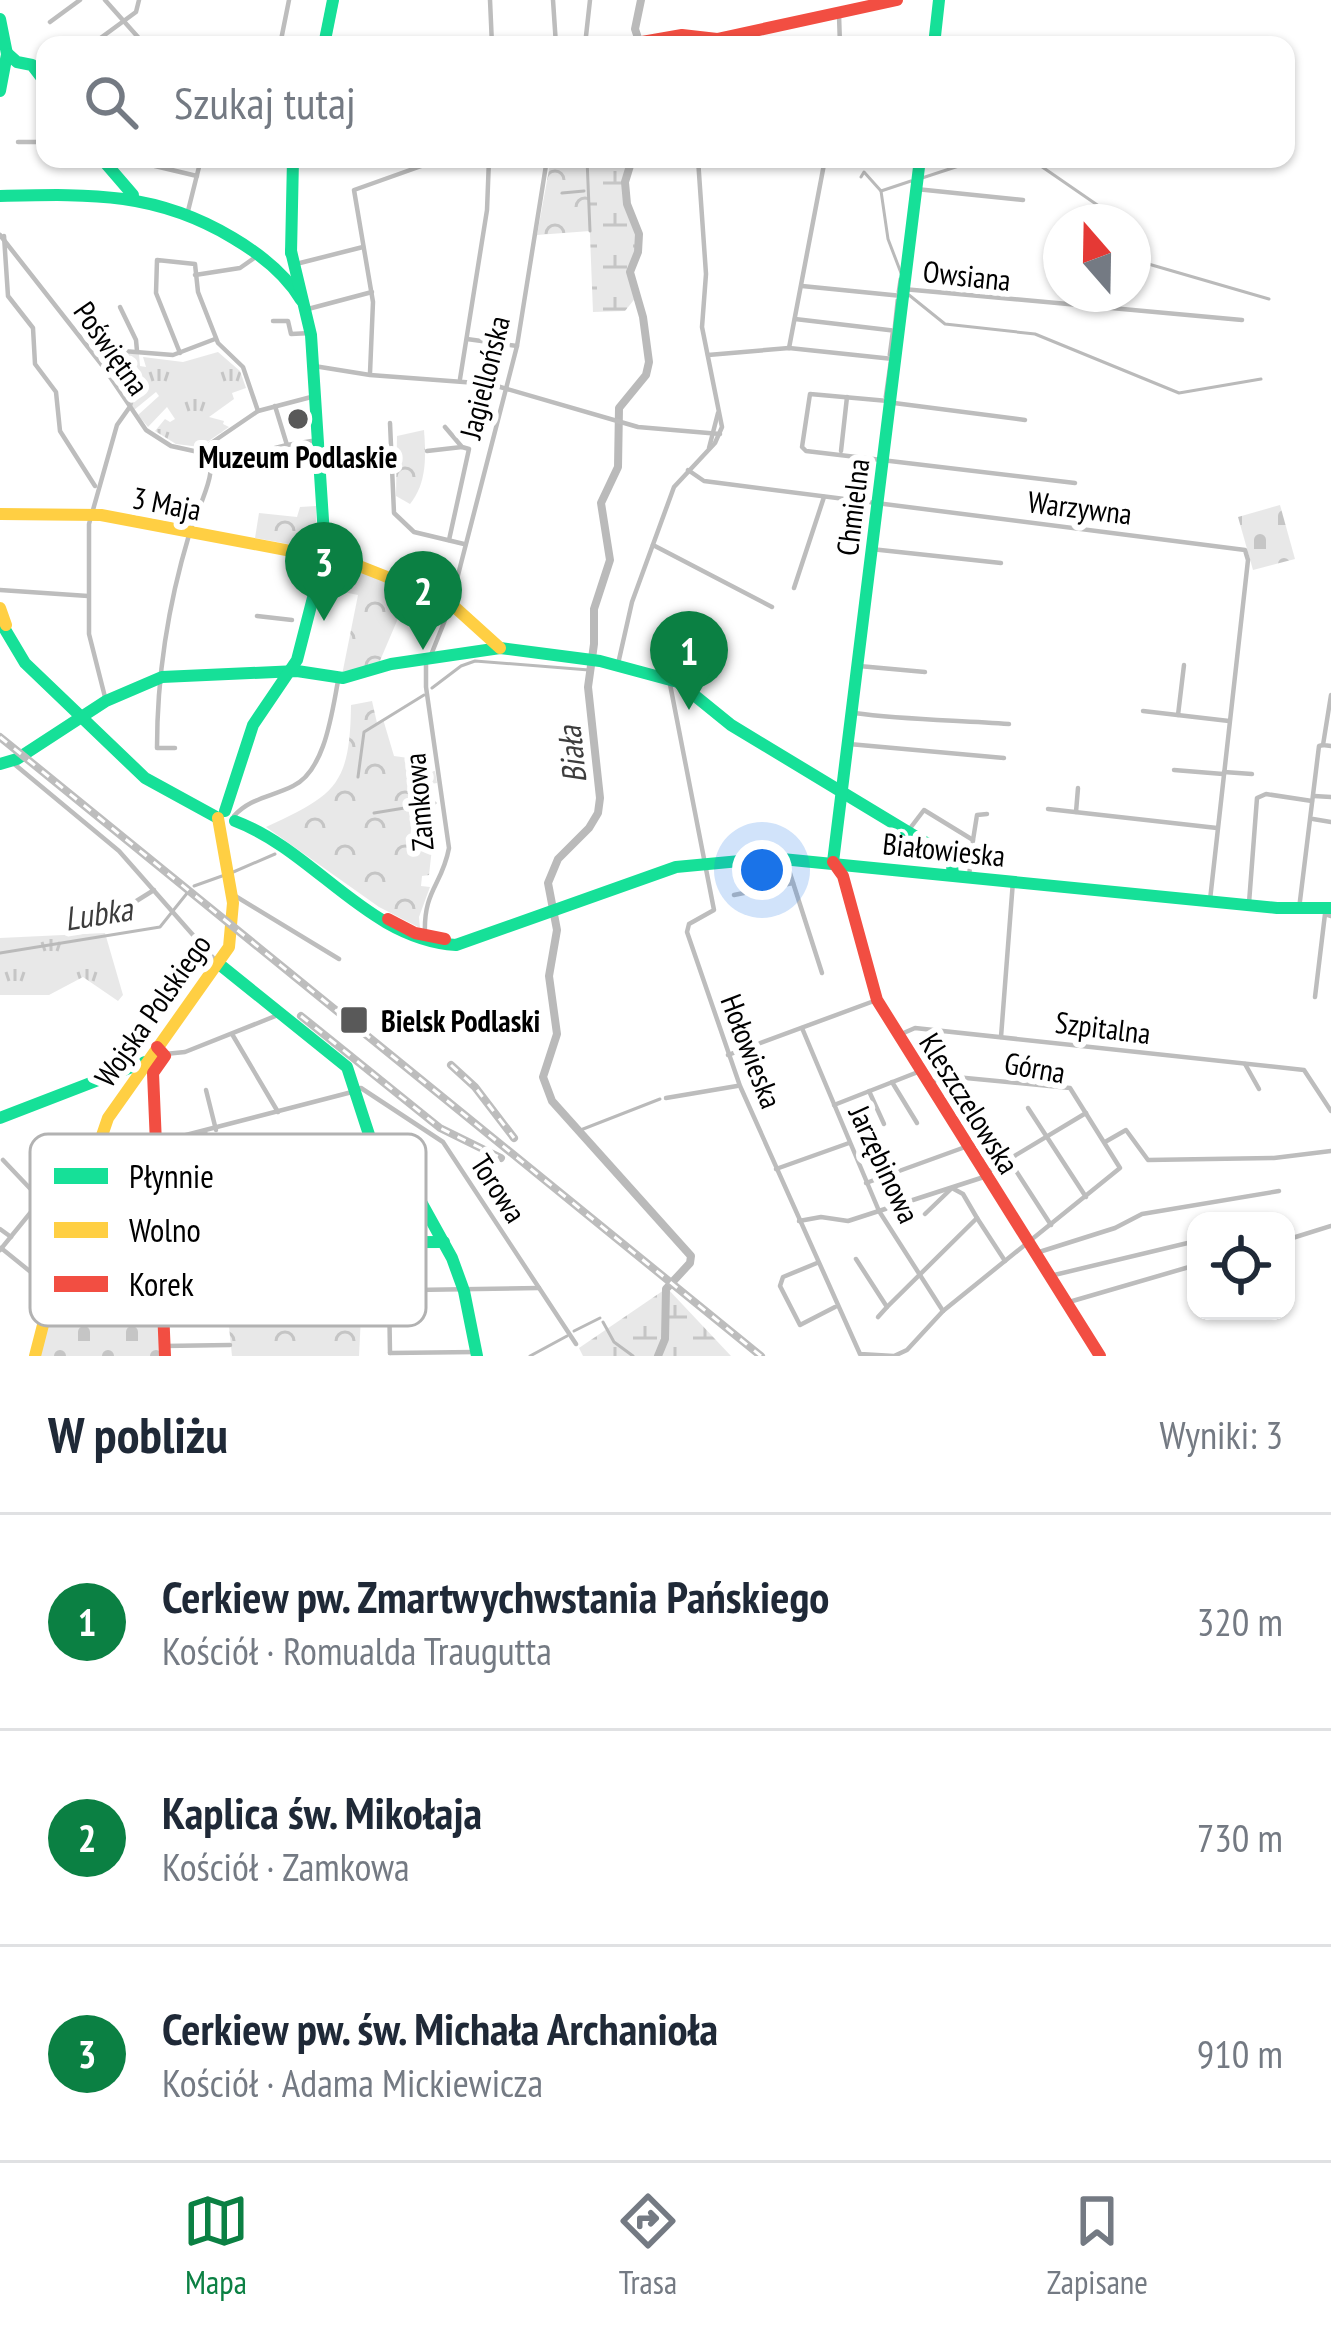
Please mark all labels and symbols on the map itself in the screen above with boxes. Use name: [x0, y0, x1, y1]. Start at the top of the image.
north arrow: [1043, 204, 1151, 312]
street label: Owsiana: [921, 251, 1013, 299]
street label: Poświętna: [66, 294, 158, 402]
street label: Jagiellońska: [450, 312, 518, 443]
marker: Muzeum Podlaskie: [285, 406, 311, 432]
place label: Muzeum Podlaskie: [198, 437, 398, 476]
street label: Chmielna: [827, 456, 877, 558]
street label: 3 Maja: [129, 477, 205, 529]
street label: Warzywna: [1026, 481, 1134, 533]
pin: 3: [285, 522, 363, 621]
pin: 2: [384, 551, 462, 650]
pin: 1: [650, 611, 728, 710]
water label: Biała: [546, 723, 595, 786]
street label: Zamkowa: [394, 752, 442, 852]
street label: Białowieska: [881, 823, 1007, 875]
your location: [732, 840, 792, 900]
water label: Lubka: [61, 886, 137, 940]
street label: Wojska Polskiego: [85, 926, 219, 1094]
street label: Hołowieska: [712, 988, 792, 1114]
place label: Bielsk Podlaski: [381, 1001, 540, 1040]
street label: Szpitalna: [1053, 1002, 1153, 1052]
marker: Bielsk Podlaski: [338, 1004, 370, 1036]
street label: Kleszczelowska: [911, 1025, 1029, 1181]
street label: Górna: [1002, 1042, 1068, 1092]
street label: Jarzębinowa: [840, 1098, 929, 1229]
legend: [30, 1134, 426, 1326]
street label: Torowa: [463, 1146, 535, 1230]
text: Płynnie: [129, 1154, 214, 1197]
text: Wolno: [129, 1208, 201, 1251]
text: Korek: [129, 1262, 194, 1305]

